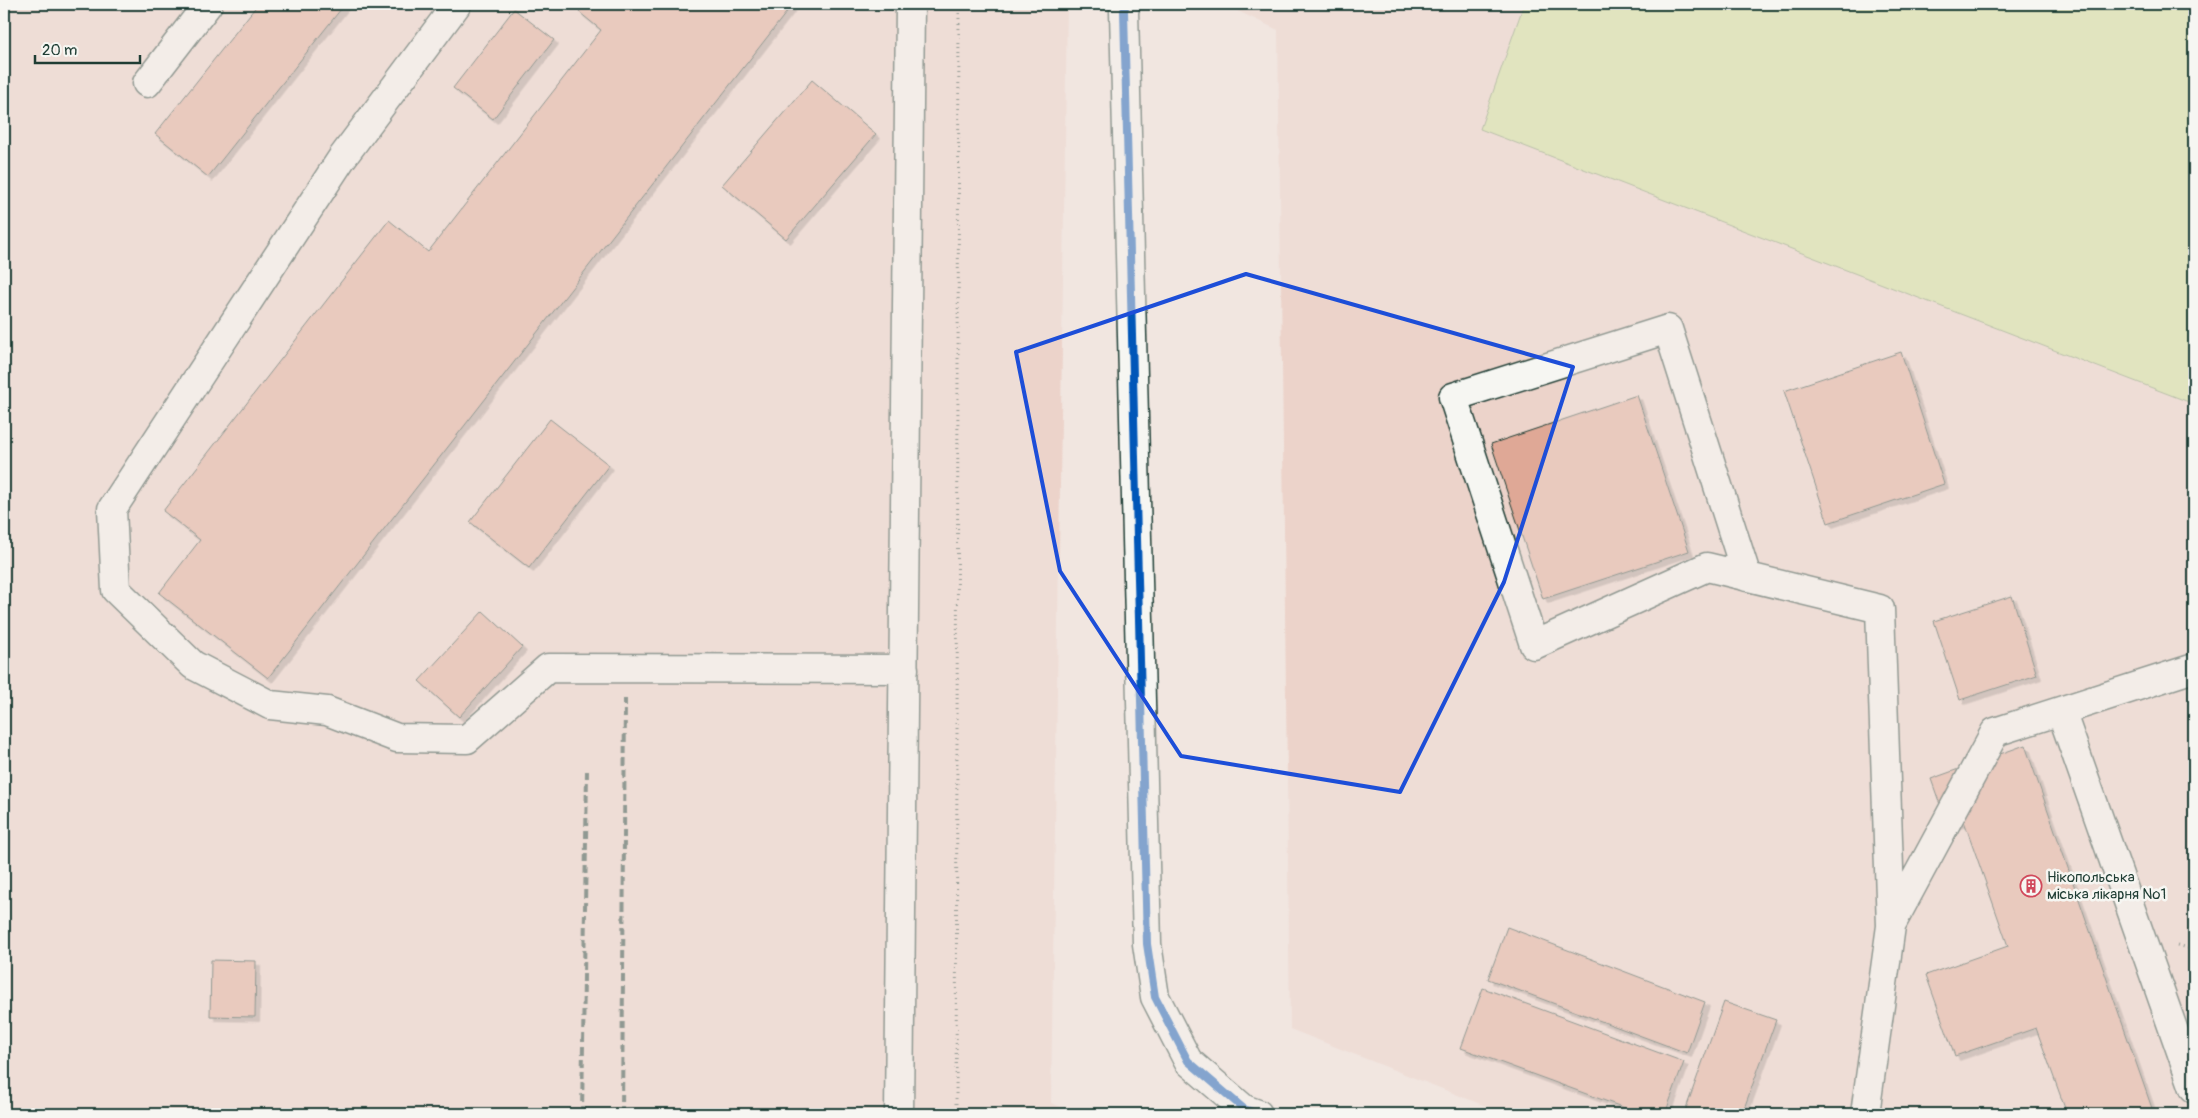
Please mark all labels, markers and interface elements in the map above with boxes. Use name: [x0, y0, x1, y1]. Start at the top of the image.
scale bar: [35, 32, 140, 64]
text: 20 m: [42, 41, 77, 60]
place label: Нікопольська міська лікарня №1: [2047, 868, 2166, 904]
building icon: Нікопольська міська лікарня №1: [2019, 874, 2043, 898]

